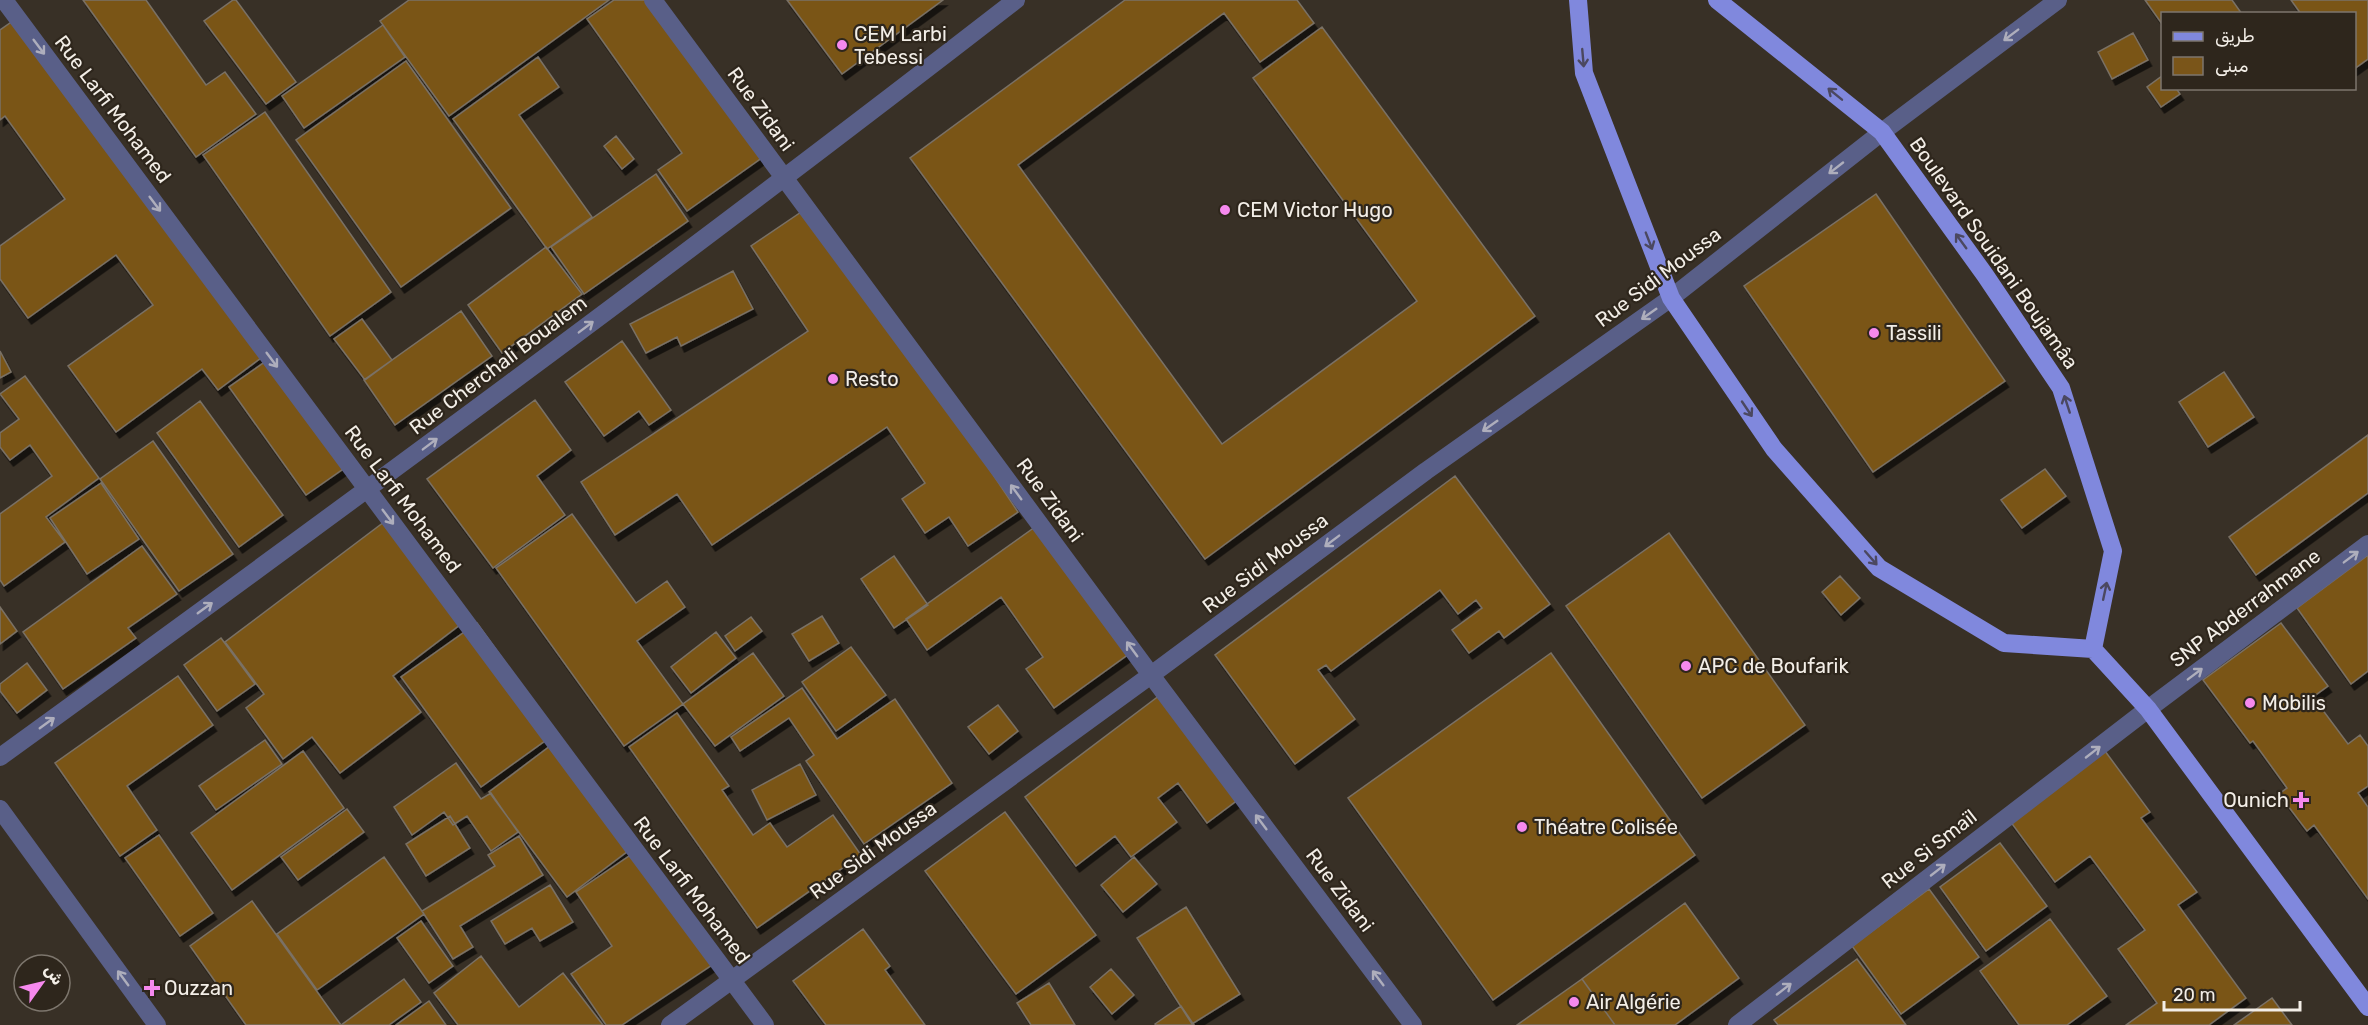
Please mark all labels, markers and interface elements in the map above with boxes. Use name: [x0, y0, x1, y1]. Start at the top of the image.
legend: [2161, 12, 2356, 90]
place label: CEM Larbi Tebessi: [854, 22, 947, 69]
text: طريق: [2215, 25, 2255, 47]
one-way arrow: [2004, 29, 2020, 41]
street label: Rue Larfi Mohamed: [50, 31, 176, 187]
marker: CEM Larbi Tebessi: [835, 38, 849, 52]
one-way arrow: [32, 39, 45, 55]
one-way arrow: [1578, 48, 1589, 68]
text: مبنى: [2215, 55, 2249, 77]
street label: Rue Zidani: [722, 62, 800, 156]
one-way arrow: [1827, 88, 1843, 101]
street label: Boulevard Souidani Boujamâa: [1905, 133, 2083, 373]
one-way arrow: [1829, 162, 1845, 175]
one-way arrow: [149, 195, 162, 211]
place label: CEM Victor Hugo: [1237, 198, 1393, 222]
marker: CEM Victor Hugo: [1218, 203, 1232, 217]
street label: Rue Sidi Moussa: [1590, 222, 1726, 332]
one-way arrow: [1644, 231, 1655, 250]
one-way arrow: [1955, 234, 1967, 250]
street label: Rue Cherchali Boualem: [405, 290, 591, 440]
one-way arrow: [1642, 308, 1658, 320]
one-way arrow: [578, 321, 594, 333]
place label: Tassili: [1886, 321, 1942, 345]
marker: Tassili: [1867, 326, 1881, 340]
one-way arrow: [265, 352, 278, 368]
place label: Resto: [845, 367, 899, 391]
marker: Resto: [826, 372, 840, 386]
one-way arrow: [2060, 395, 2071, 414]
one-way arrow: [1740, 400, 1753, 417]
one-way arrow: [1482, 420, 1498, 432]
street label: Rue Larfi Mohamed: [340, 421, 466, 577]
one-way arrow: [422, 437, 438, 450]
street label: Rue Zidani: [1011, 453, 1089, 547]
one-way arrow: [1010, 485, 1023, 501]
one-way arrow: [381, 508, 394, 524]
street label: Rue Sidi Moussa: [1197, 508, 1333, 618]
one-way arrow: [1324, 534, 1340, 547]
street label: SNP Abderrahmane: [2165, 544, 2325, 672]
one-way arrow: [2343, 550, 2359, 563]
one-way arrow: [1864, 551, 1878, 566]
one-way arrow: [2100, 582, 2111, 602]
one-way arrow: [197, 602, 213, 615]
one-way arrow: [1126, 641, 1139, 657]
place label: APC de Boufarik: [1698, 654, 1849, 678]
marker: APC de Boufarik: [1679, 659, 1693, 673]
one-way arrow: [2187, 667, 2203, 680]
place label: Mobilis: [2262, 691, 2326, 715]
marker: Mobilis: [2243, 696, 2257, 710]
one-way arrow: [39, 717, 55, 729]
one-way arrow: [2085, 745, 2101, 758]
place label: Ounich: [2223, 788, 2289, 812]
marker: Ounich: [2294, 793, 2308, 807]
street label: Rue Sidi Moussa: [805, 796, 941, 904]
street label: Rue Si Smaïl: [1876, 804, 1982, 894]
street label: Rue Larfi Mohamed: [629, 812, 755, 968]
one-way arrow: [1255, 814, 1268, 830]
place label: Théatre Colisée: [1534, 815, 1678, 839]
marker: Théatre Colisée: [1515, 820, 1529, 834]
street label: Rue Zidani: [1301, 844, 1379, 936]
one-way arrow: [1930, 864, 1946, 877]
north arrow: [12, 953, 72, 1013]
text: ش: [40, 961, 68, 989]
one-way arrow: [117, 970, 129, 986]
one-way arrow: [1372, 971, 1385, 987]
scale bar: [2164, 974, 2300, 1012]
place label: Ouzzan: [164, 976, 233, 1000]
marker: Ouzzan: [145, 981, 159, 995]
one-way arrow: [1776, 983, 1792, 996]
text: 20 m: [2173, 984, 2215, 1006]
place label: Air Algérie: [1586, 990, 1681, 1014]
marker: Air Algérie: [1567, 995, 1581, 1009]

